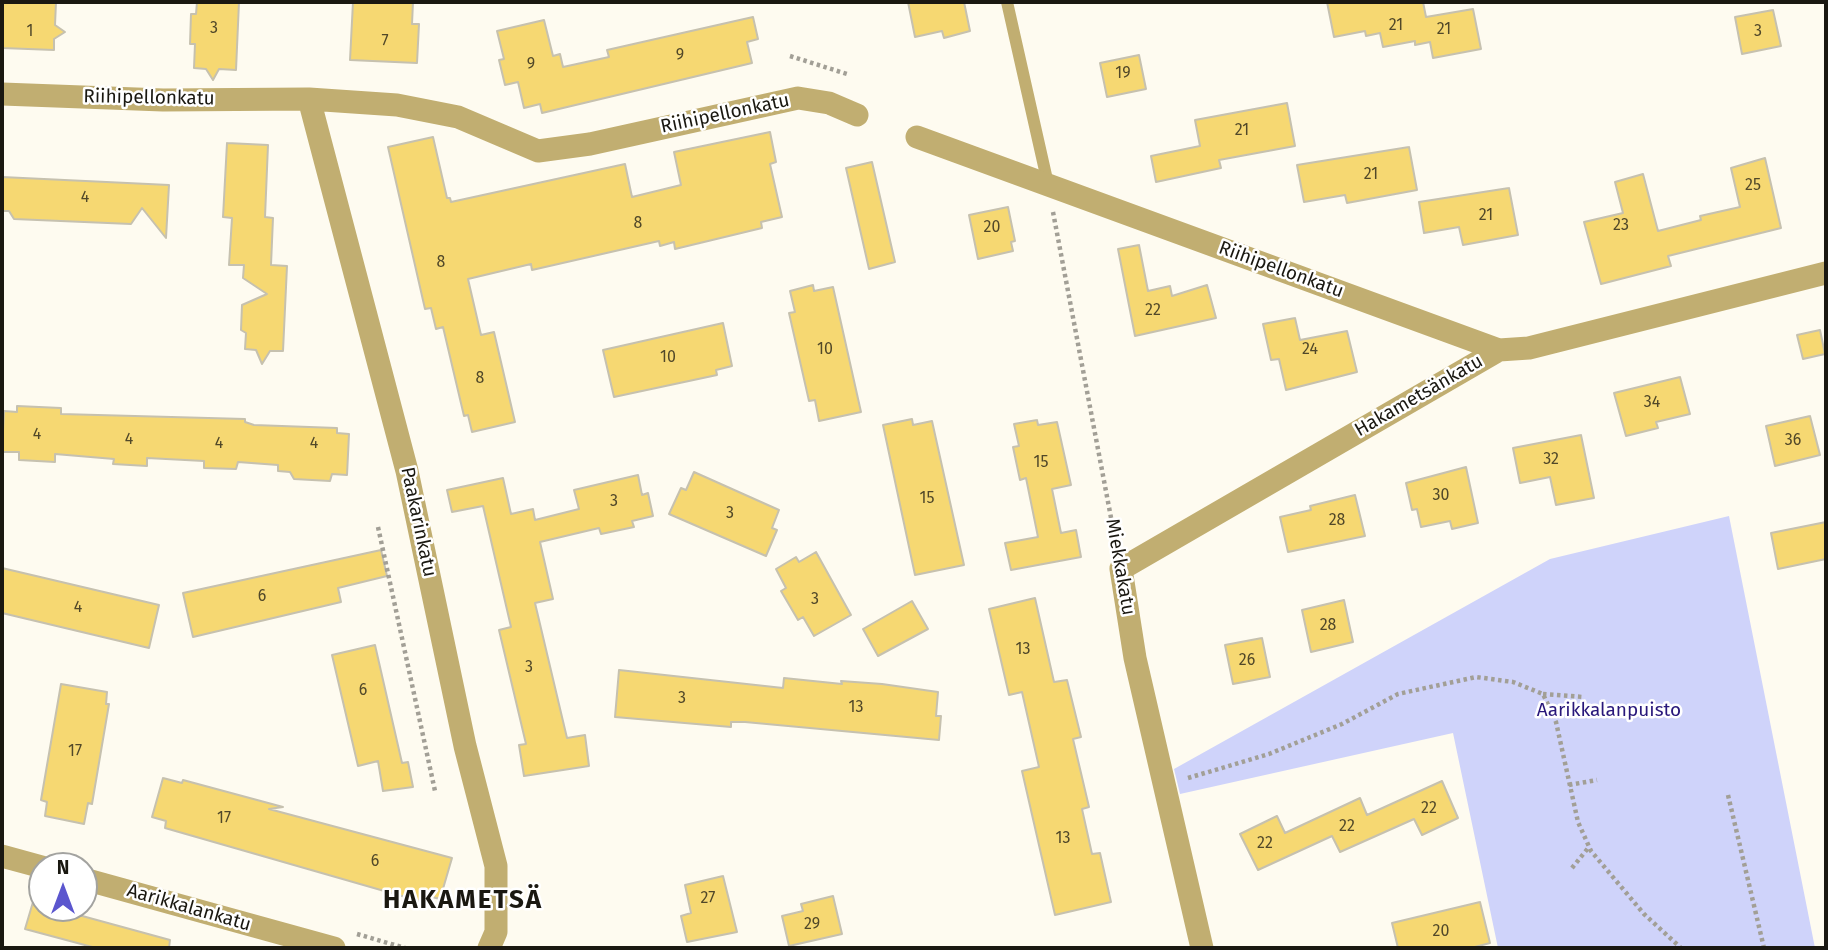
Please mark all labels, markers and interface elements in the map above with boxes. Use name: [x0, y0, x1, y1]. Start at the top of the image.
house number: 21: [1389, 16, 1403, 36]
house number: 3: [210, 19, 218, 39]
house number: 21: [1437, 20, 1451, 40]
house number: 1: [27, 22, 33, 42]
house number: 3: [1754, 22, 1762, 42]
house number: 7: [381, 32, 389, 52]
house number: 9: [676, 46, 684, 66]
house number: 9: [527, 55, 535, 75]
house number: 19: [1115, 64, 1131, 84]
street label: Riihipellonkatu: [83, 85, 215, 111]
street label: Riihipellonkatu: [658, 89, 792, 139]
house number: 21: [1235, 121, 1249, 141]
house number: 21: [1364, 165, 1378, 185]
house number: 25: [1745, 176, 1761, 196]
house number: 4: [81, 188, 89, 208]
house number: 21: [1479, 206, 1493, 226]
house number: 8: [634, 214, 642, 234]
house number: 23: [1613, 216, 1629, 236]
house number: 20: [984, 218, 1000, 238]
street label: Riihipellonkatu: [1215, 237, 1347, 303]
house number: 8: [437, 253, 445, 273]
house number: 22: [1145, 301, 1161, 321]
house number: 10: [817, 340, 833, 360]
house number: 24: [1302, 340, 1318, 360]
house number: 10: [660, 348, 676, 368]
street label: Hakametsänkatu: [1351, 350, 1487, 442]
house number: 8: [476, 369, 484, 389]
house number: 34: [1644, 393, 1660, 413]
house number: 4: [33, 425, 41, 445]
house number: 4: [125, 430, 133, 450]
house number: 36: [1785, 431, 1801, 451]
house number: 4: [215, 434, 223, 454]
house number: 4: [310, 434, 318, 454]
house number: 32: [1543, 450, 1559, 470]
house number: 15: [1034, 453, 1048, 473]
street label: Paakarinkatu: [395, 465, 441, 579]
house number: 30: [1433, 486, 1449, 506]
house number: 15: [920, 489, 934, 509]
house number: 3: [610, 492, 618, 512]
house number: 3: [726, 504, 734, 524]
house number: 28: [1329, 511, 1345, 531]
street label: Miekkakatu: [1100, 517, 1140, 617]
house number: 6: [258, 587, 266, 607]
house number: 3: [811, 590, 819, 610]
house number: 4: [74, 598, 82, 618]
house number: 28: [1320, 616, 1336, 636]
house number: 13: [1016, 640, 1030, 660]
house number: 26: [1239, 651, 1255, 671]
house number: 3: [525, 658, 533, 678]
house number: 6: [359, 681, 367, 701]
house number: 3: [678, 689, 686, 709]
house number: 13: [849, 698, 863, 718]
park label: Aarikkalanpuisto: [1537, 700, 1681, 722]
house number: 17: [68, 742, 82, 762]
house number: 22: [1421, 799, 1437, 819]
house number: 17: [217, 809, 231, 829]
house number: 22: [1339, 817, 1355, 837]
house number: 13: [1056, 829, 1070, 849]
house number: 22: [1257, 834, 1273, 854]
north arrow: [28, 852, 98, 922]
house number: 6: [371, 852, 379, 872]
text: N: [57, 856, 69, 879]
street label: Aarikkalankatu: [124, 879, 254, 937]
district label: HAKAMETSÄ: [384, 885, 542, 917]
house number: 27: [701, 889, 715, 909]
house number: 29: [804, 915, 820, 935]
house number: 20: [1433, 922, 1449, 942]

